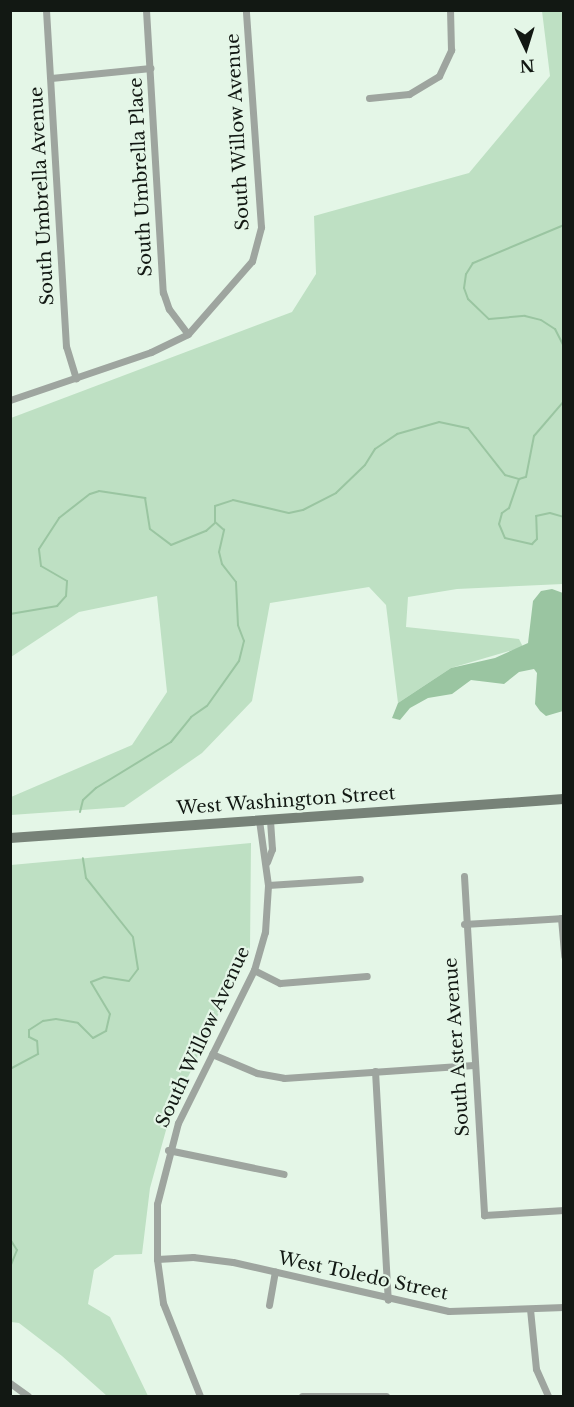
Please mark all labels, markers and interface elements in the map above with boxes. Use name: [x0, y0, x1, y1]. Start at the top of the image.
north arrow: [496, 18, 556, 78]
street label: South Willow Avenue: [222, 32, 254, 232]
text: N: [519, 55, 535, 76]
street label: South Umbrella Place: [125, 77, 157, 277]
street label: South Umbrella Avenue: [25, 86, 59, 306]
street label: West Washington Street: [176, 783, 396, 819]
street label: South Willow Avenue: [151, 942, 255, 1132]
street label: South Aster Avenue: [440, 956, 474, 1138]
street label: West Toledo Street: [276, 1247, 450, 1305]

